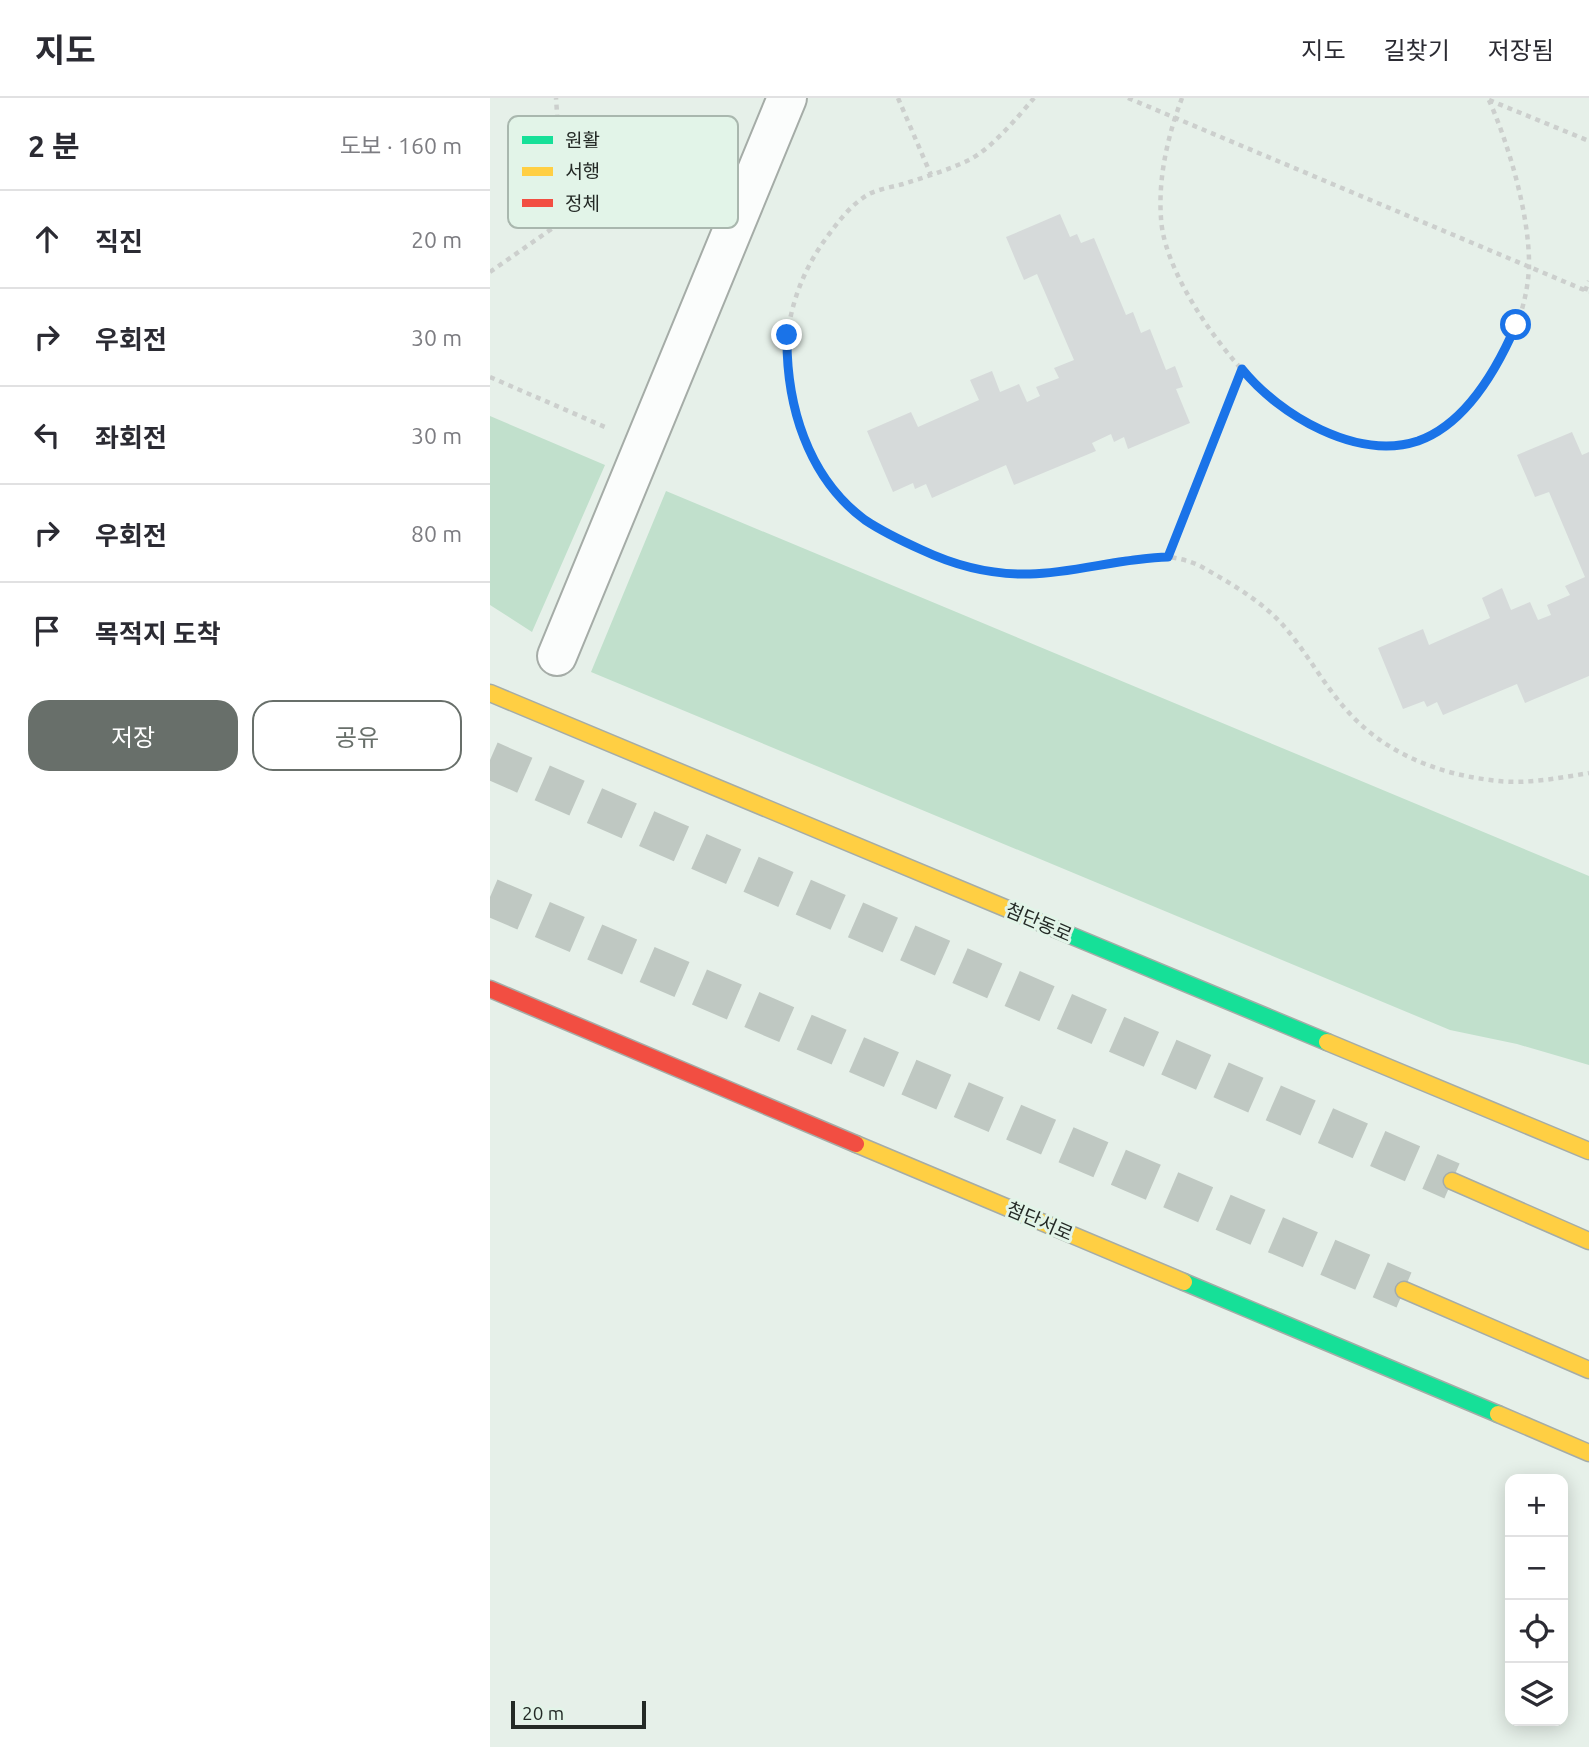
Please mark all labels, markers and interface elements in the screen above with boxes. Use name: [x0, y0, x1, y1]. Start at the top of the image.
text: 지도: [35, 31, 96, 68]
text: 지도: [1301, 37, 1346, 64]
text: 길찾기: [1384, 37, 1450, 64]
text: 저장됨: [1488, 37, 1554, 64]
legend: [508, 116, 738, 228]
text: 2 분: [28, 129, 80, 163]
text: 원활: [565, 129, 600, 151]
text: 도보 · 160 m: [339, 133, 462, 158]
text: 서행: [565, 160, 600, 182]
text: 정체: [565, 192, 600, 214]
icon: ahead: [28, 220, 66, 258]
text: 직진: [95, 227, 143, 256]
text: 20 m: [411, 227, 462, 252]
route start: [1500, 309, 1531, 340]
icon: right: [28, 318, 66, 356]
route end: [771, 319, 802, 350]
text: 우회전: [95, 325, 167, 354]
text: 30 m: [411, 325, 462, 350]
icon: left: [28, 416, 66, 454]
text: 좌회전: [95, 423, 167, 452]
text: 30 m: [411, 423, 462, 448]
icon: right: [28, 514, 66, 552]
text: 우회전: [95, 521, 167, 550]
text: 80 m: [411, 521, 462, 546]
icon: arrive: [28, 612, 66, 650]
text: 목적지 도착: [95, 619, 221, 648]
button: 저장: [28, 700, 238, 771]
button: 공유: [252, 700, 462, 771]
street label: 첨단동로: [1003, 898, 1075, 946]
street label: 첨단서로: [1004, 1197, 1076, 1245]
map controls: [1505, 1474, 1568, 1726]
button: +: [1505, 1474, 1568, 1537]
button: −: [1505, 1537, 1568, 1600]
button: locate: [1505, 1600, 1568, 1663]
button: layers: [1505, 1663, 1568, 1726]
scale bar: [511, 1698, 646, 1730]
text: 20 m: [522, 1702, 564, 1724]

